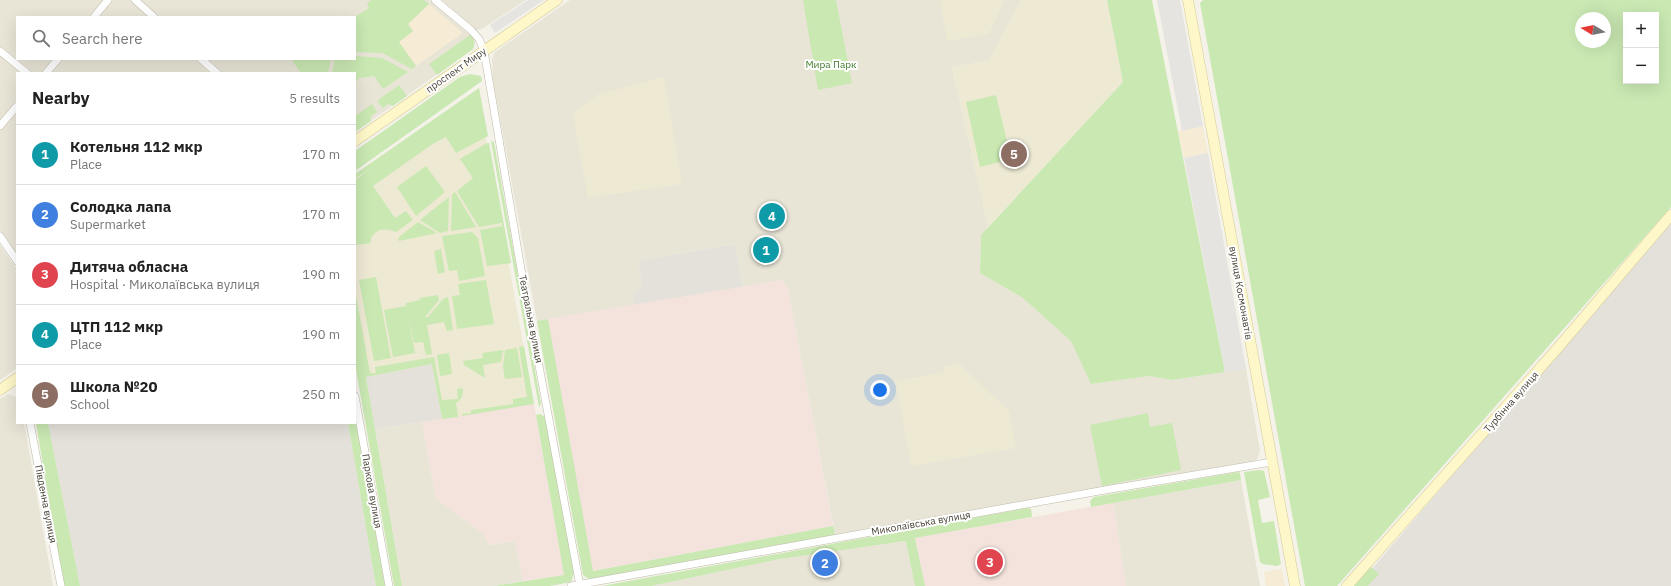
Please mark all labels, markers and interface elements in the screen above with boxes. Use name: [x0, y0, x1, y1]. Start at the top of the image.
north arrow: [1575, 12, 1611, 48]
map controls: [1623, 12, 1659, 84]
button: +: [1623, 12, 1659, 48]
search box: [16, 16, 356, 60]
icon: search: [30, 27, 52, 49]
text: Search here: [62, 29, 142, 48]
street label: проспект Миру: [423, 44, 489, 96]
button: −: [1623, 48, 1659, 84]
park label: Мира Парк: [805, 58, 857, 71]
text: Nearby: [32, 87, 90, 109]
text: 5 results: [289, 90, 340, 107]
text: Котельня 112 мкр: [70, 137, 203, 156]
pin: 5: [1001, 139, 1027, 169]
text: 1: [41, 146, 49, 163]
text: 170 m: [302, 146, 340, 163]
text: Place: [70, 156, 102, 173]
text: Солодка лапа: [70, 197, 171, 216]
pin: 4: [759, 201, 785, 231]
text: 2: [41, 206, 49, 223]
text: 170 m: [302, 206, 340, 223]
text: Supermarket: [70, 216, 146, 233]
pin: 1: [753, 235, 779, 265]
street label: вулиця Космонавтів: [1226, 245, 1256, 341]
text: Дитяча обласна: [70, 257, 188, 276]
text: 3: [41, 266, 49, 283]
text: 190 m: [302, 266, 340, 283]
street label: Театральна вулиця: [516, 274, 546, 364]
text: Hospital · Миколаївська вулиця: [70, 276, 260, 293]
text: ЦТП 112 мкр: [70, 317, 163, 336]
text: 4: [41, 326, 49, 343]
text: 190 m: [302, 326, 340, 343]
text: Place: [70, 336, 102, 353]
street label: Турбінна вулиця: [1481, 369, 1541, 435]
text: Школа №20: [70, 377, 158, 396]
your location: [870, 380, 890, 400]
text: 5: [41, 386, 49, 403]
text: 250 m: [302, 386, 340, 403]
text: School: [70, 396, 110, 413]
street label: Паркова вулиця: [359, 453, 385, 529]
street label: Південна вулиця: [32, 464, 60, 544]
street label: Миколаївська вулиця: [870, 508, 972, 538]
pin: 3: [977, 547, 1003, 577]
pin: 2: [812, 548, 838, 578]

